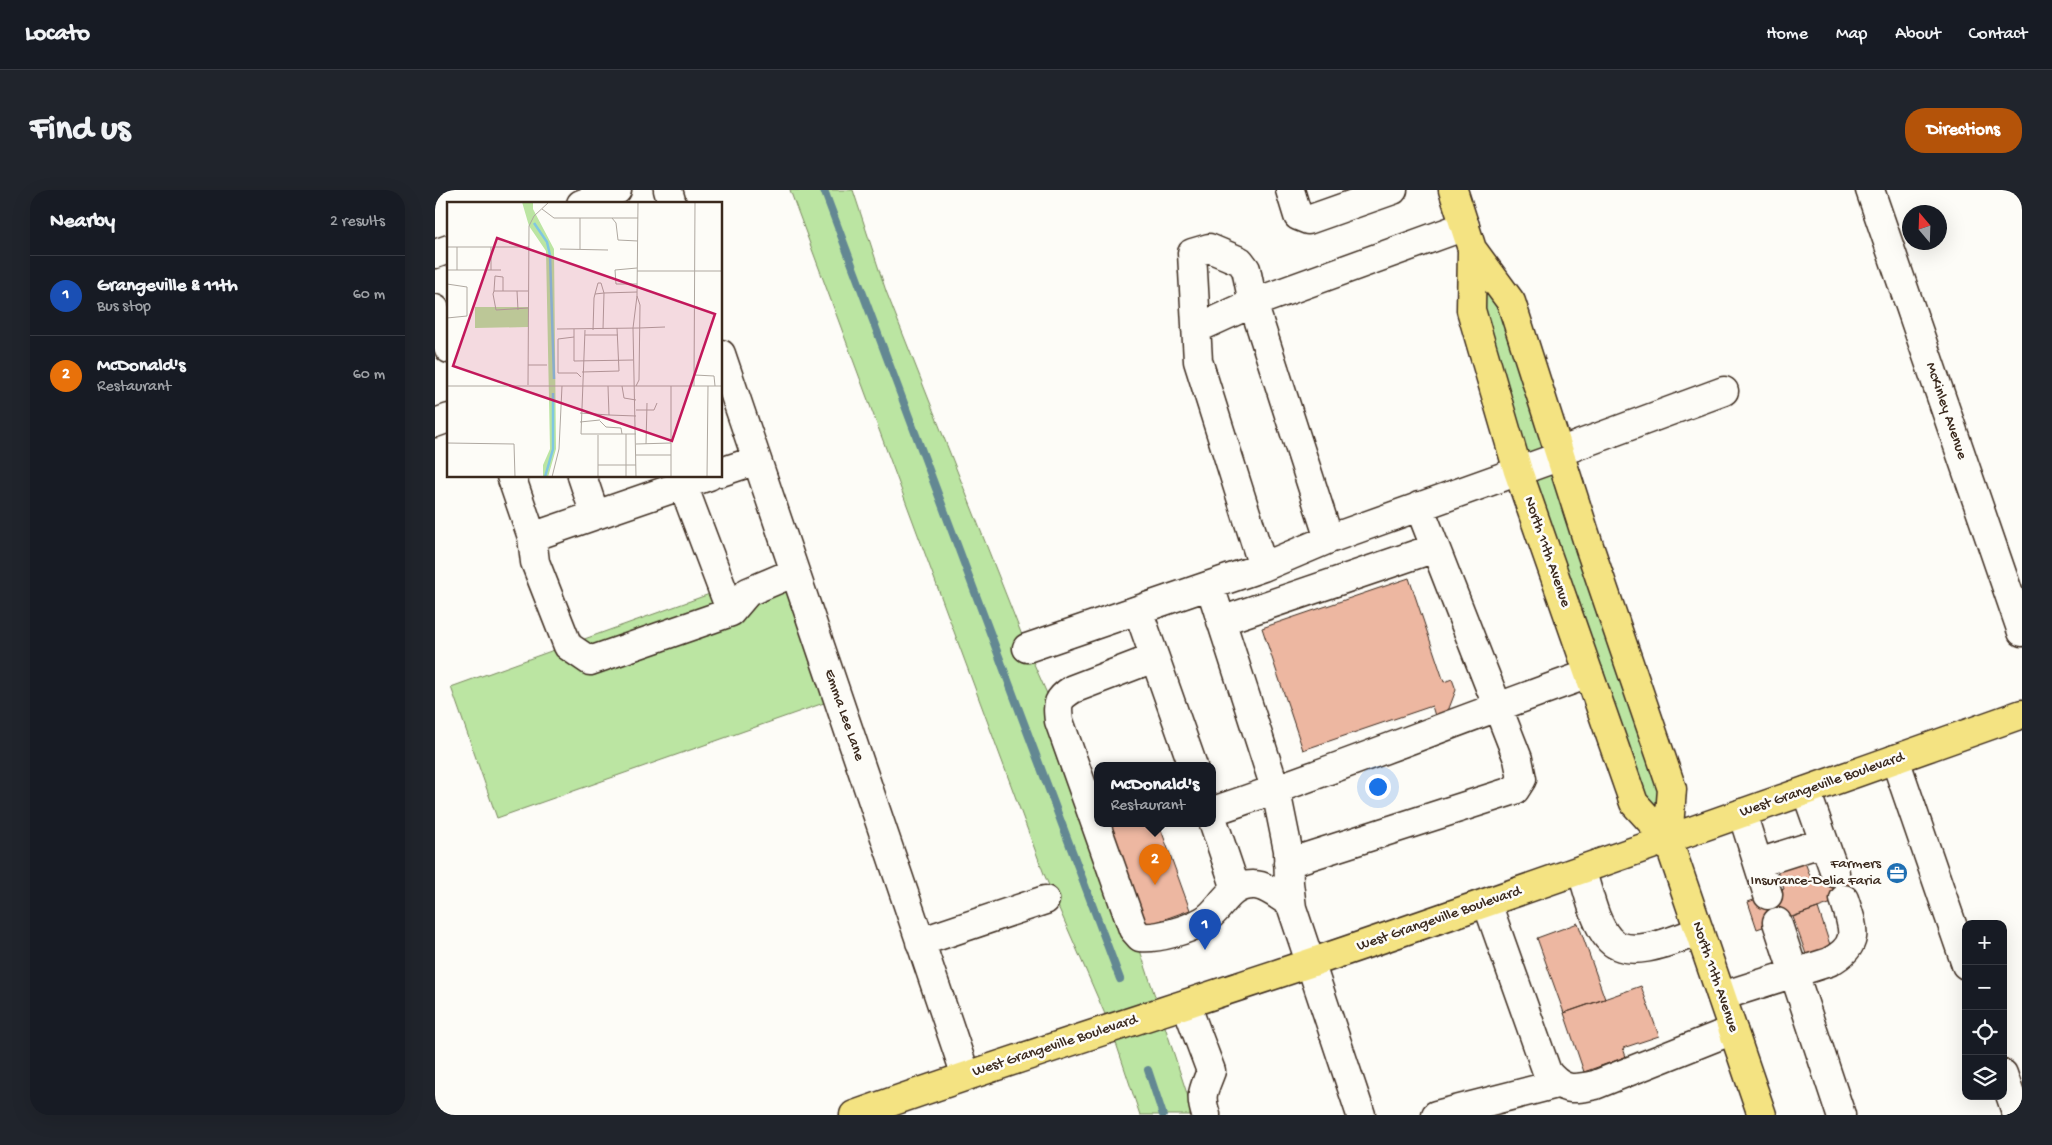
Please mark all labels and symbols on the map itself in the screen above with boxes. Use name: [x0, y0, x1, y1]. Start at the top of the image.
inset map: [447, 202, 723, 478]
north arrow: [1902, 205, 1947, 250]
street label: McKinley Avenue: [1921, 360, 1971, 462]
street label: North 11th Avenue: [1520, 494, 1574, 610]
street label: Emma Lee Lane: [820, 667, 868, 763]
street label: West Grangeville Boulevard: [1737, 748, 1908, 822]
your location: [1365, 774, 1391, 800]
pin: 2: [1139, 844, 1171, 885]
place label: Farmers Insurance-Delia Faria: [1751, 855, 1882, 890]
office icon: Farmers Insurance-Delia Faria: [1885, 861, 1909, 885]
street label: West Grangeville Boulevard: [1354, 882, 1525, 956]
pin: 1: [1189, 909, 1221, 950]
street label: North 11th Avenue: [1688, 919, 1742, 1035]
street label: West Grangeville Boulevard: [970, 1010, 1141, 1081]

